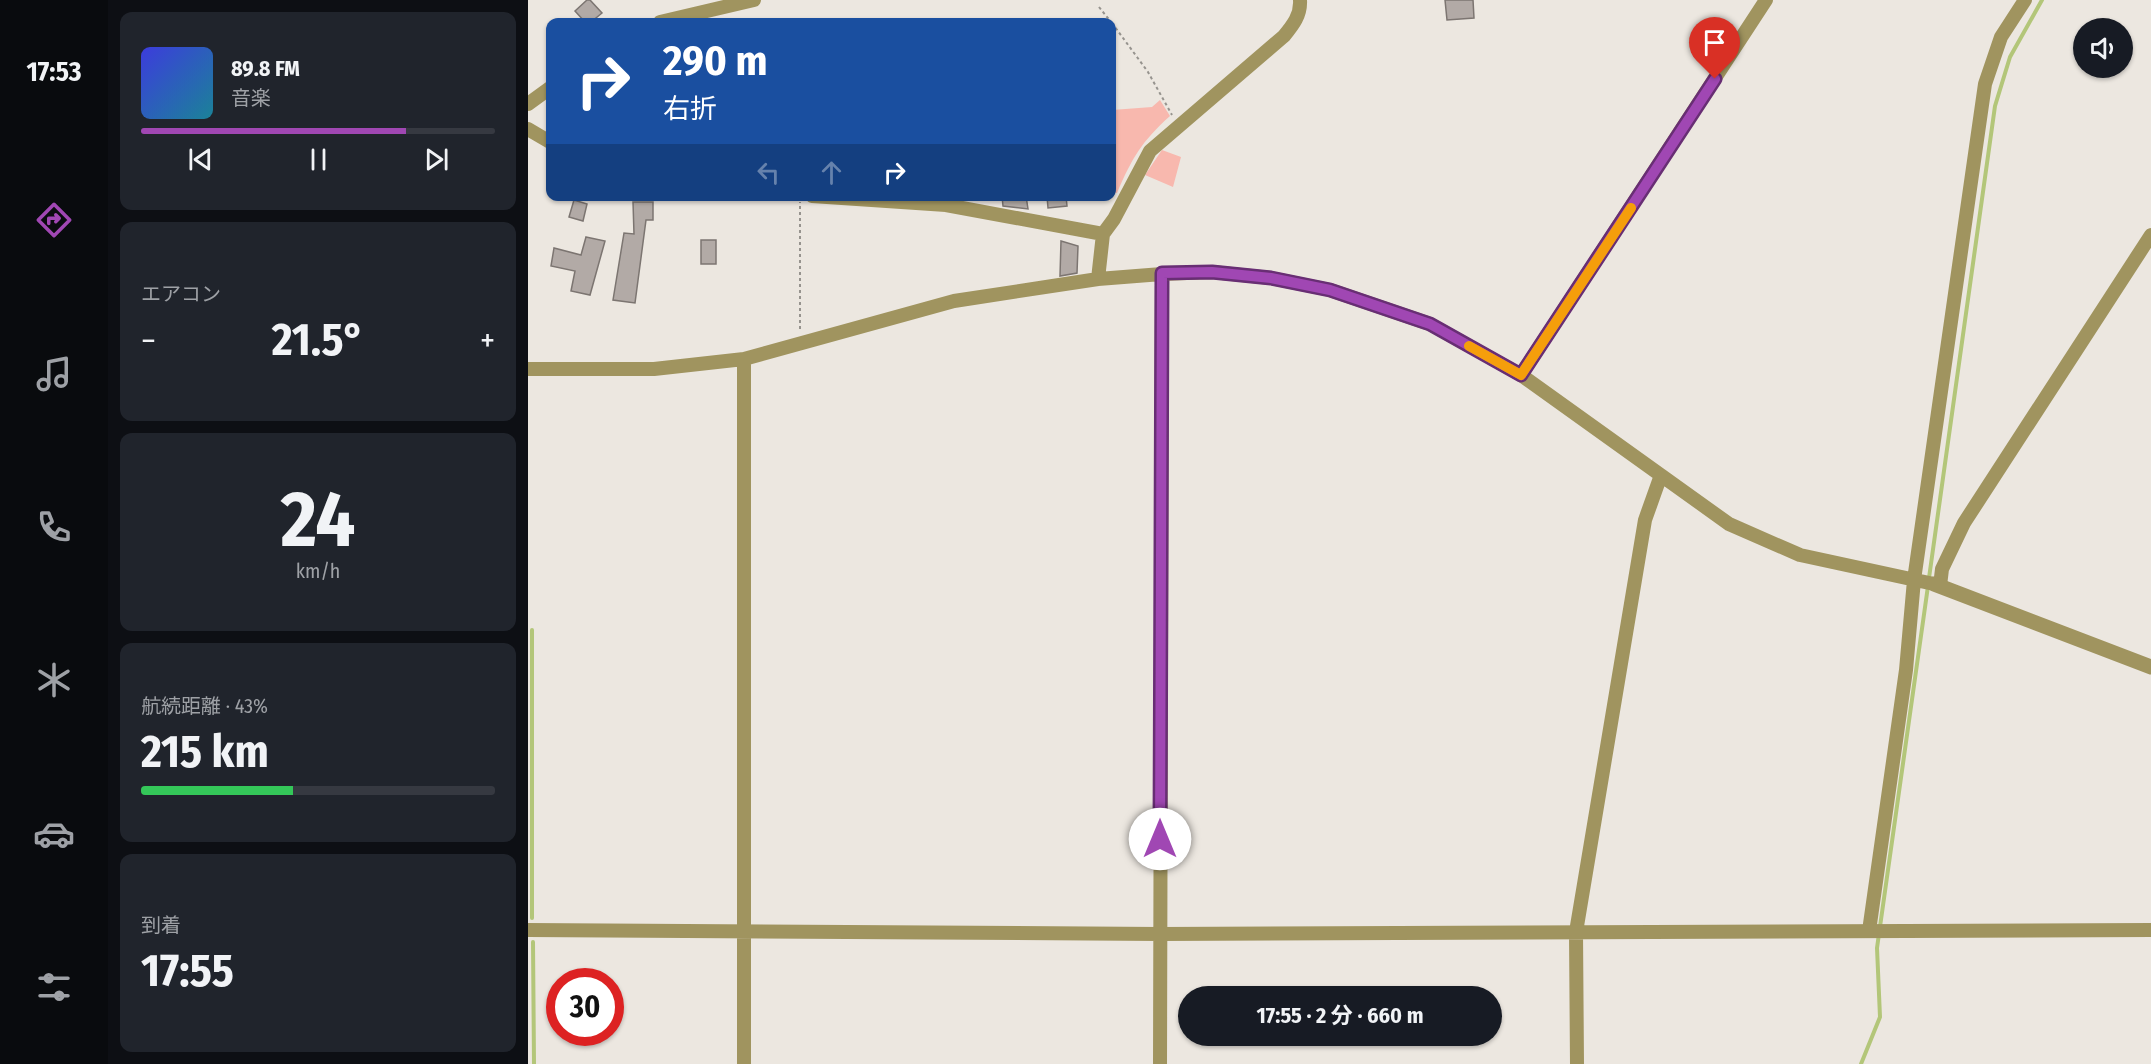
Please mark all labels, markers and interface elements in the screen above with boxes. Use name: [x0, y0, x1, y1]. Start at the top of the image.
pin: [1689, 17, 1740, 79]
map controls: [2073, 18, 2133, 78]
button: sound: [2073, 18, 2133, 78]
icon: arrive: [1698, 26, 1731, 59]
text: 290 m: [663, 36, 768, 86]
icon: right: [564, 42, 642, 120]
text: 89.8 FM: [231, 55, 300, 82]
text: 17:53: [26, 56, 82, 88]
text: 音楽: [231, 86, 271, 110]
text: 右折: [663, 93, 717, 125]
icon: previous: [184, 143, 217, 176]
icon: pause: [302, 143, 335, 176]
icon: next: [420, 143, 453, 176]
icon: left: [752, 156, 785, 189]
icon: ahead: [815, 156, 848, 189]
icon: right: [878, 156, 911, 189]
icon: directions: [33, 199, 75, 241]
text: エアコン: [141, 282, 221, 306]
text: 21.5°: [272, 313, 364, 367]
text: −: [141, 321, 156, 361]
text: +: [480, 321, 495, 361]
icon: music: [33, 353, 75, 395]
text: 24: [281, 473, 355, 567]
icon: phone: [33, 506, 75, 548]
text: km/h: [296, 559, 340, 583]
icon: climate: [33, 659, 75, 701]
text: 航続距離 · 43%: [141, 694, 268, 718]
text: 215 km: [141, 725, 269, 779]
position arrow: [1128, 807, 1192, 871]
icon: car: [33, 813, 75, 855]
text: 到着: [141, 913, 181, 937]
text: 17:55: [141, 944, 234, 998]
icon: filters: [33, 966, 75, 1008]
speed limit sign: 30: [546, 968, 624, 1046]
text: 17:55 · 2 分 · 660 m: [1257, 1002, 1423, 1029]

